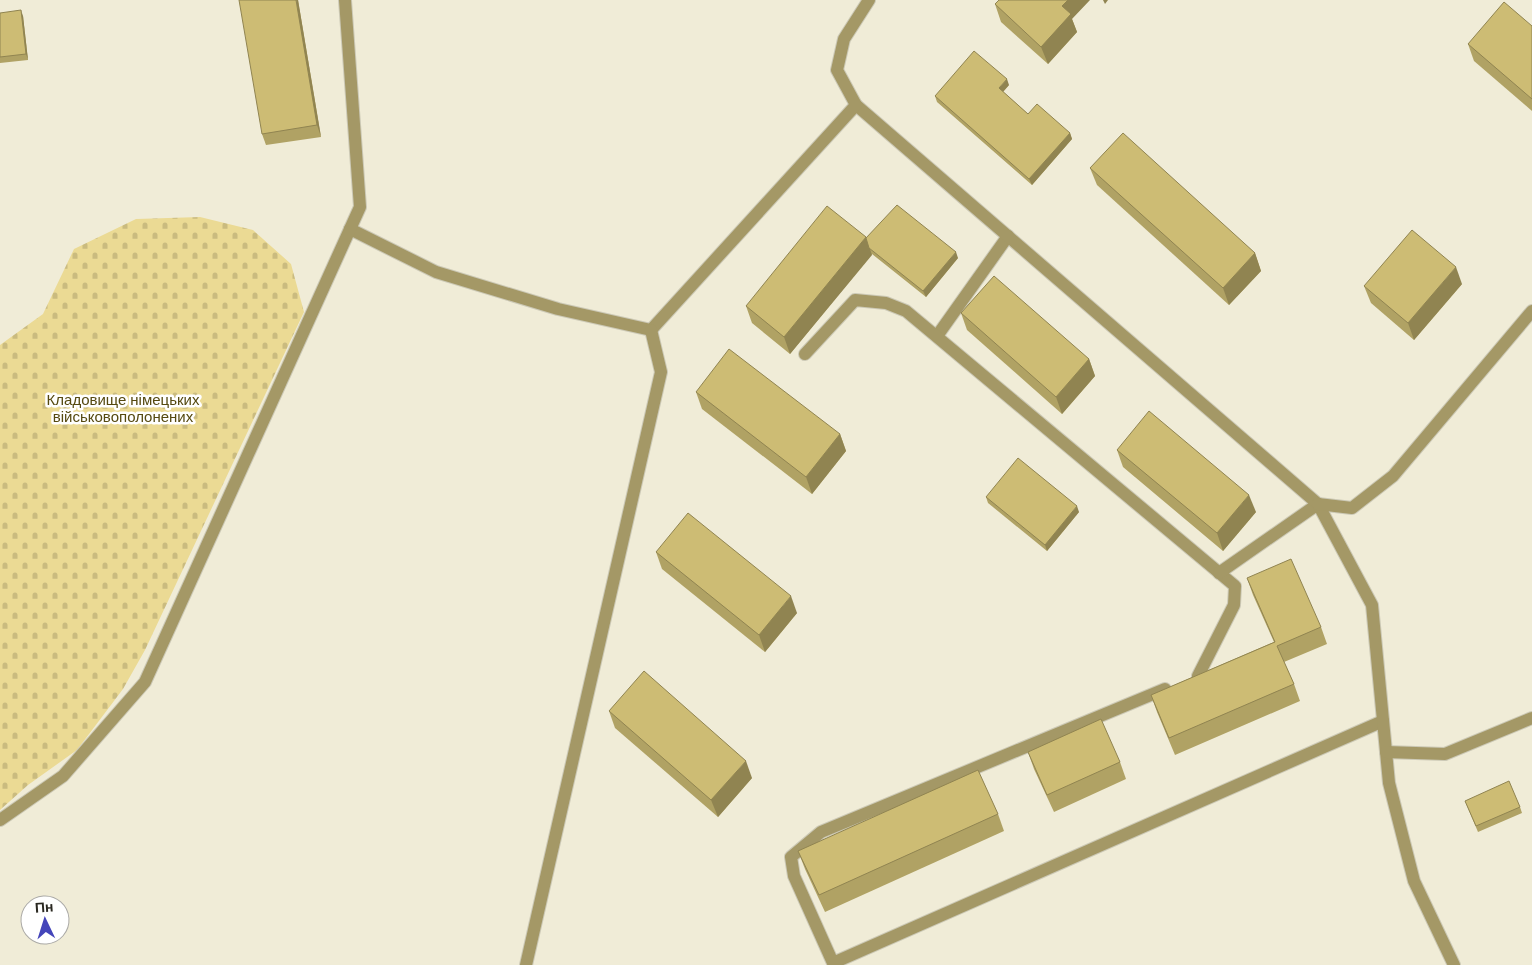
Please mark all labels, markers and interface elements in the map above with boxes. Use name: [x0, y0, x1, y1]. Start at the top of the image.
park label: Кладовище німецьких військовополонених: [47, 390, 200, 427]
north arrow: [20, 895, 70, 945]
text: Пн: [34, 897, 54, 917]

